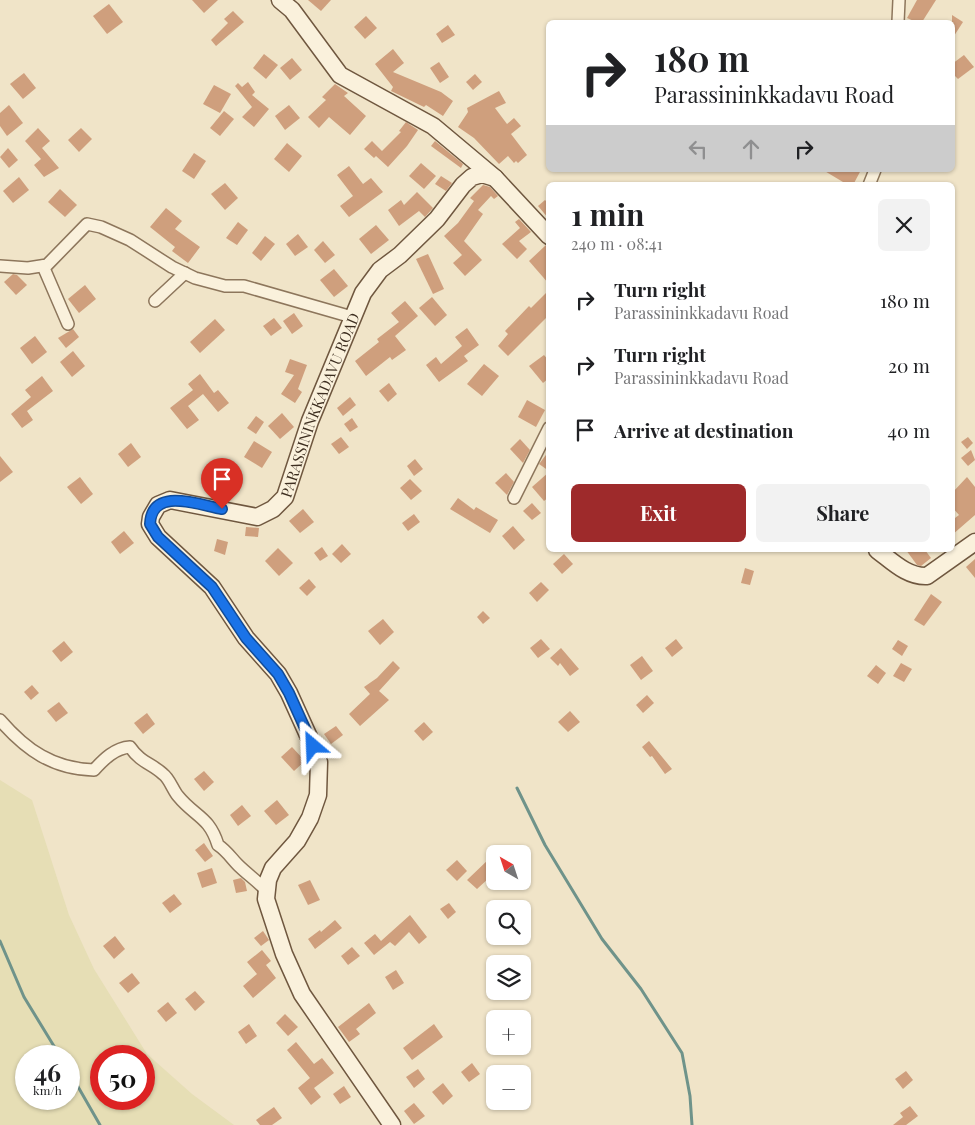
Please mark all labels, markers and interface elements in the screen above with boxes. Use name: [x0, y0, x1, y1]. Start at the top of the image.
text: 180 m: [654, 34, 749, 81]
icon: right: [571, 40, 636, 105]
text: Parassininkkadavu Road: [654, 79, 894, 109]
icon: left: [684, 135, 712, 163]
icon: ahead: [737, 135, 765, 163]
icon: right: [790, 135, 818, 163]
text: 1 min: [571, 194, 645, 234]
button: close: [878, 199, 930, 251]
text: 240 m · 08:41: [571, 233, 663, 254]
text: Turn right: [614, 276, 706, 302]
icon: right: [571, 286, 599, 314]
text: 180 m: [880, 287, 930, 313]
text: Parassininkkadavu Road: [614, 302, 789, 323]
street label: PARASSININKKADAVU ROAD: [276, 309, 364, 500]
text: Turn right: [614, 341, 706, 367]
icon: right: [571, 351, 599, 379]
text: 20 m: [888, 352, 930, 378]
text: Parassininkkadavu Road: [614, 367, 789, 388]
icon: arrive: [571, 416, 599, 444]
text: Arrive at destination: [614, 417, 794, 443]
text: 40 m: [888, 417, 930, 443]
pin: [201, 458, 243, 509]
icon: arrive: [208, 465, 236, 493]
button: Exit: [571, 484, 746, 542]
button: Share: [756, 484, 930, 542]
position arrow: [286, 719, 338, 771]
north arrow: [486, 845, 531, 890]
map controls: [486, 845, 531, 1110]
button: search: [486, 900, 531, 945]
button: layers: [486, 955, 531, 1000]
button: +: [486, 1010, 531, 1055]
speed limit sign: 50: [90, 1045, 155, 1110]
text: 46: [34, 1055, 61, 1088]
button: −: [486, 1065, 531, 1110]
text: km/h: [33, 1082, 62, 1098]

